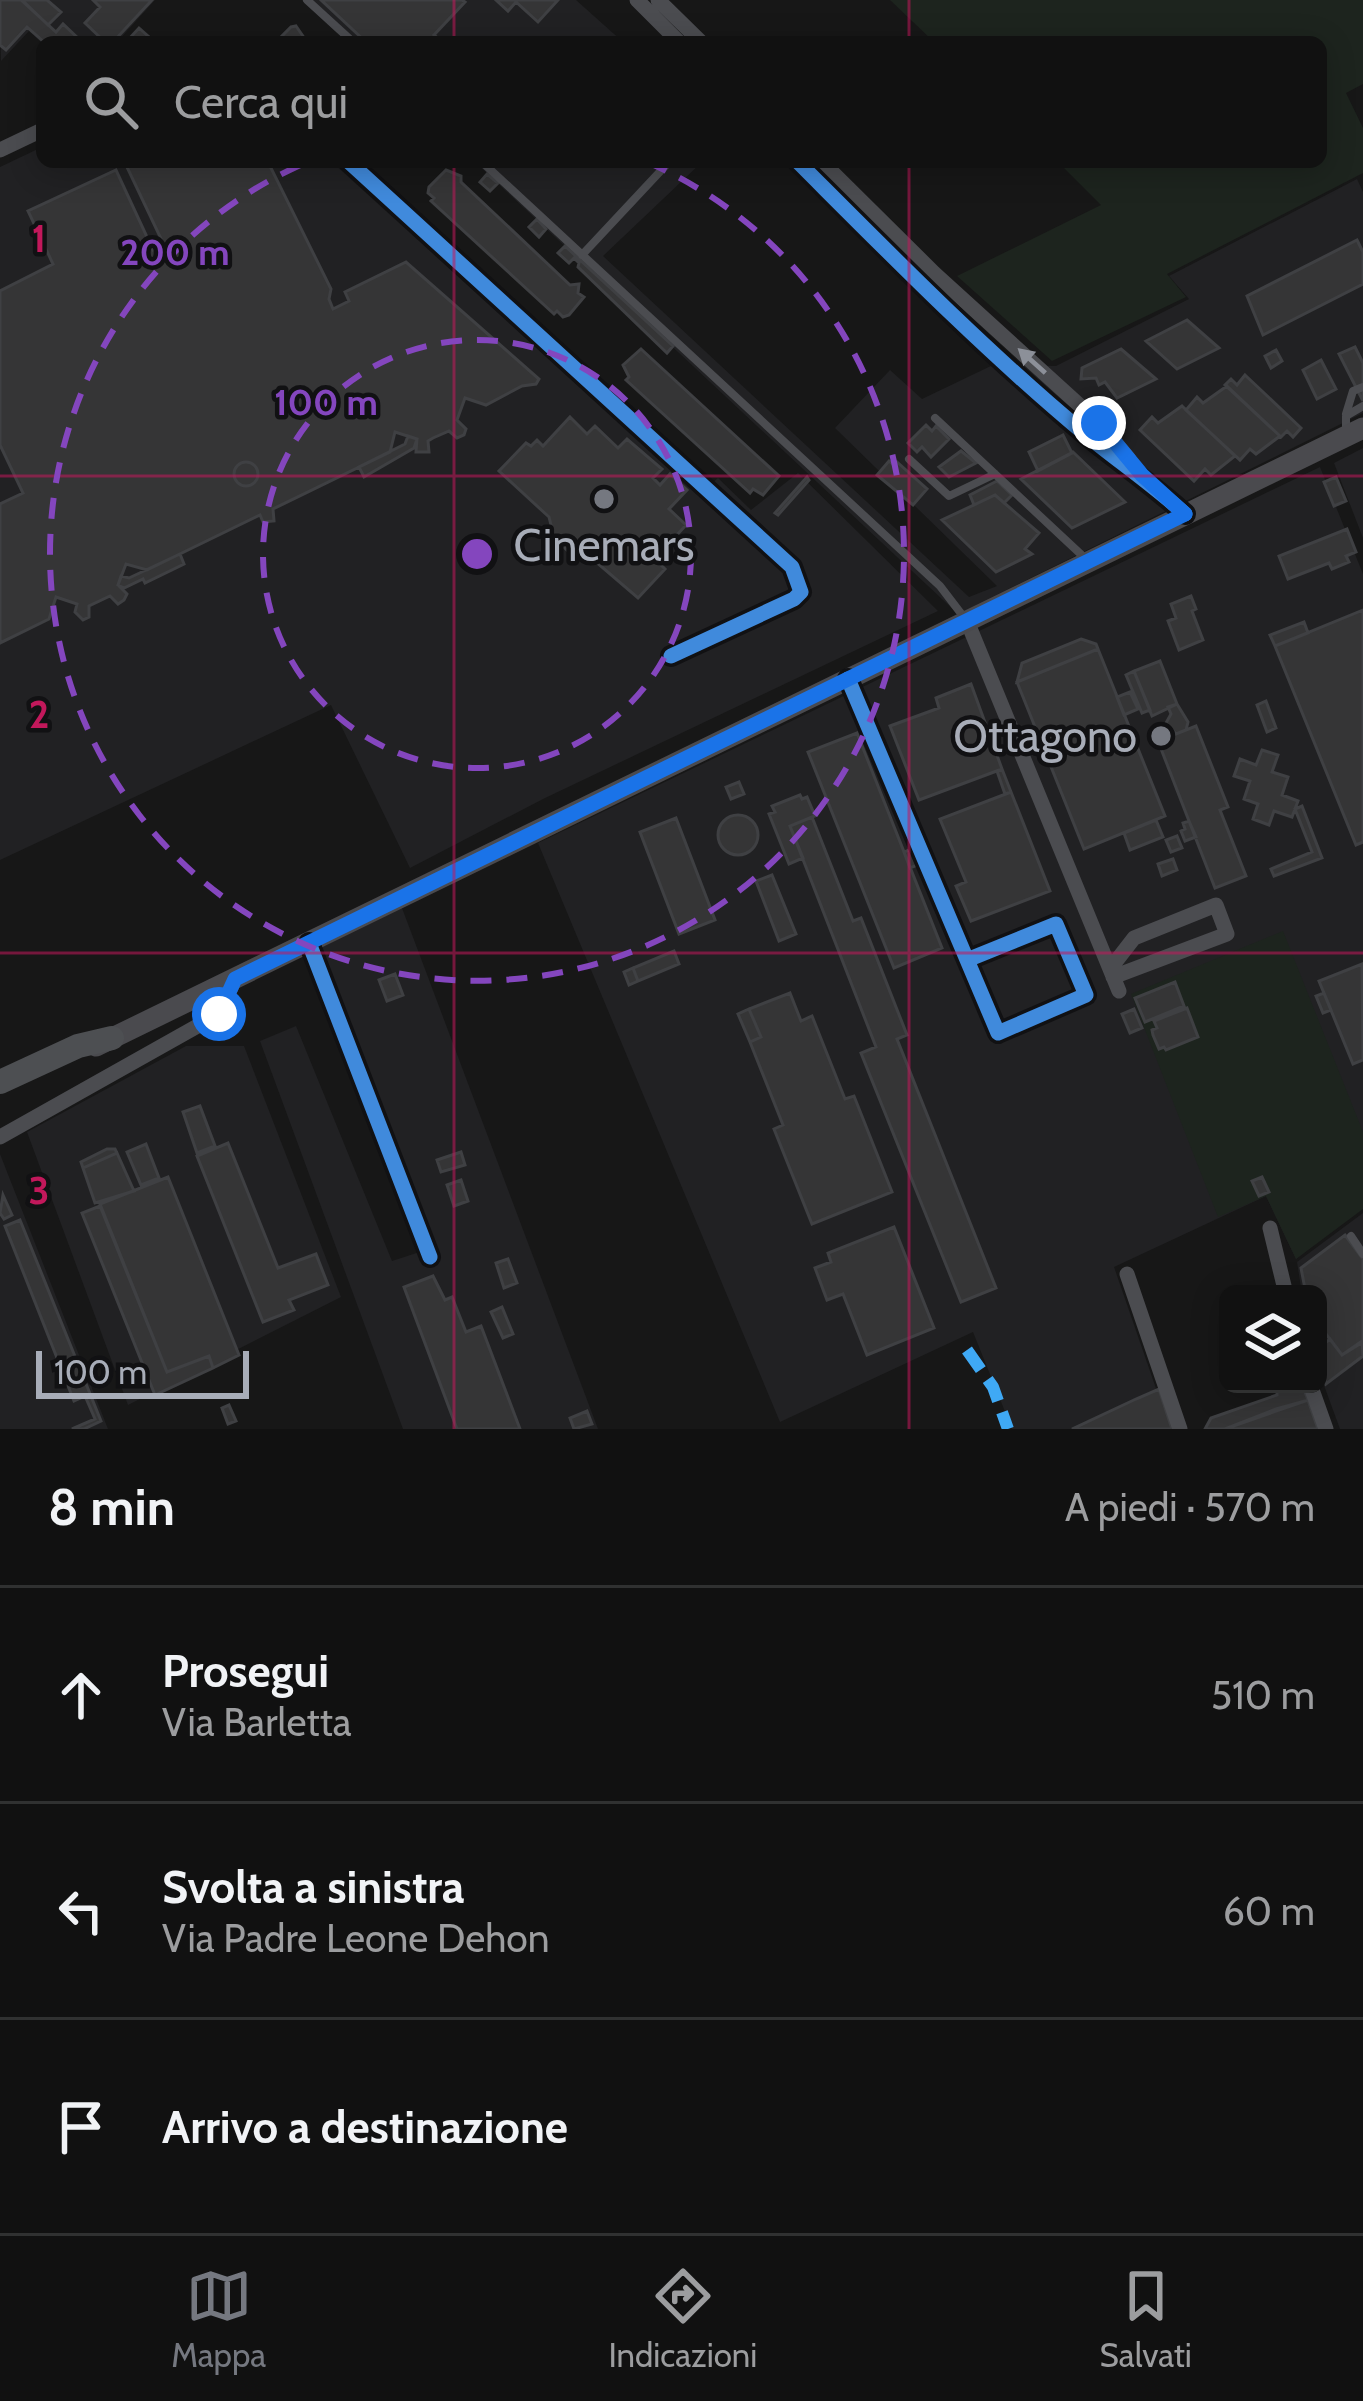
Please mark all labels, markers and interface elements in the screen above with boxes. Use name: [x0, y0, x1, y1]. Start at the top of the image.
search box: [36, 36, 1327, 168]
icon: search: [78, 69, 144, 135]
text: Cerca qui: [174, 75, 348, 129]
text: 1: [32, 214, 46, 262]
text: 200 m: [120, 230, 230, 274]
one-way arrow: [1017, 348, 1046, 375]
text: 100 m: [274, 380, 378, 424]
route end: [1072, 396, 1126, 450]
marker: Cinemars: [591, 486, 617, 512]
place label: Cinemars: [514, 518, 694, 572]
centre of rings: [456, 533, 498, 575]
text: 2: [29, 690, 49, 738]
place label: Ottagono: [953, 709, 1137, 763]
marker: Ottagono: [1148, 723, 1174, 749]
route start: [192, 987, 246, 1041]
text: 3: [28, 1166, 50, 1214]
map controls: [1219, 1285, 1327, 1393]
button: layers: [1219, 1285, 1327, 1393]
scale bar: [36, 1345, 249, 1398]
text: 100 m: [54, 1352, 147, 1392]
text: 8 min: [48, 1476, 175, 1538]
text: A piedi · 570 m: [1065, 1483, 1315, 1531]
text: Prosegui: [162, 1644, 329, 1698]
icon: ahead: [48, 1662, 114, 1728]
text: 510 m: [1211, 1671, 1315, 1719]
text: Via Barletta: [162, 1698, 352, 1746]
text: Svolta a sinistra: [162, 1860, 464, 1914]
icon: left: [48, 1878, 114, 1944]
text: 60 m: [1223, 1887, 1315, 1935]
text: Via Padre Leone Dehon: [162, 1914, 550, 1962]
icon: arrive: [48, 2094, 114, 2160]
text: Arrivo a destinazione: [162, 2100, 568, 2154]
tab: Mappa: [171, 2263, 266, 2375]
tab: Indicazioni: [608, 2263, 757, 2375]
tab: Salvati: [1100, 2263, 1192, 2375]

